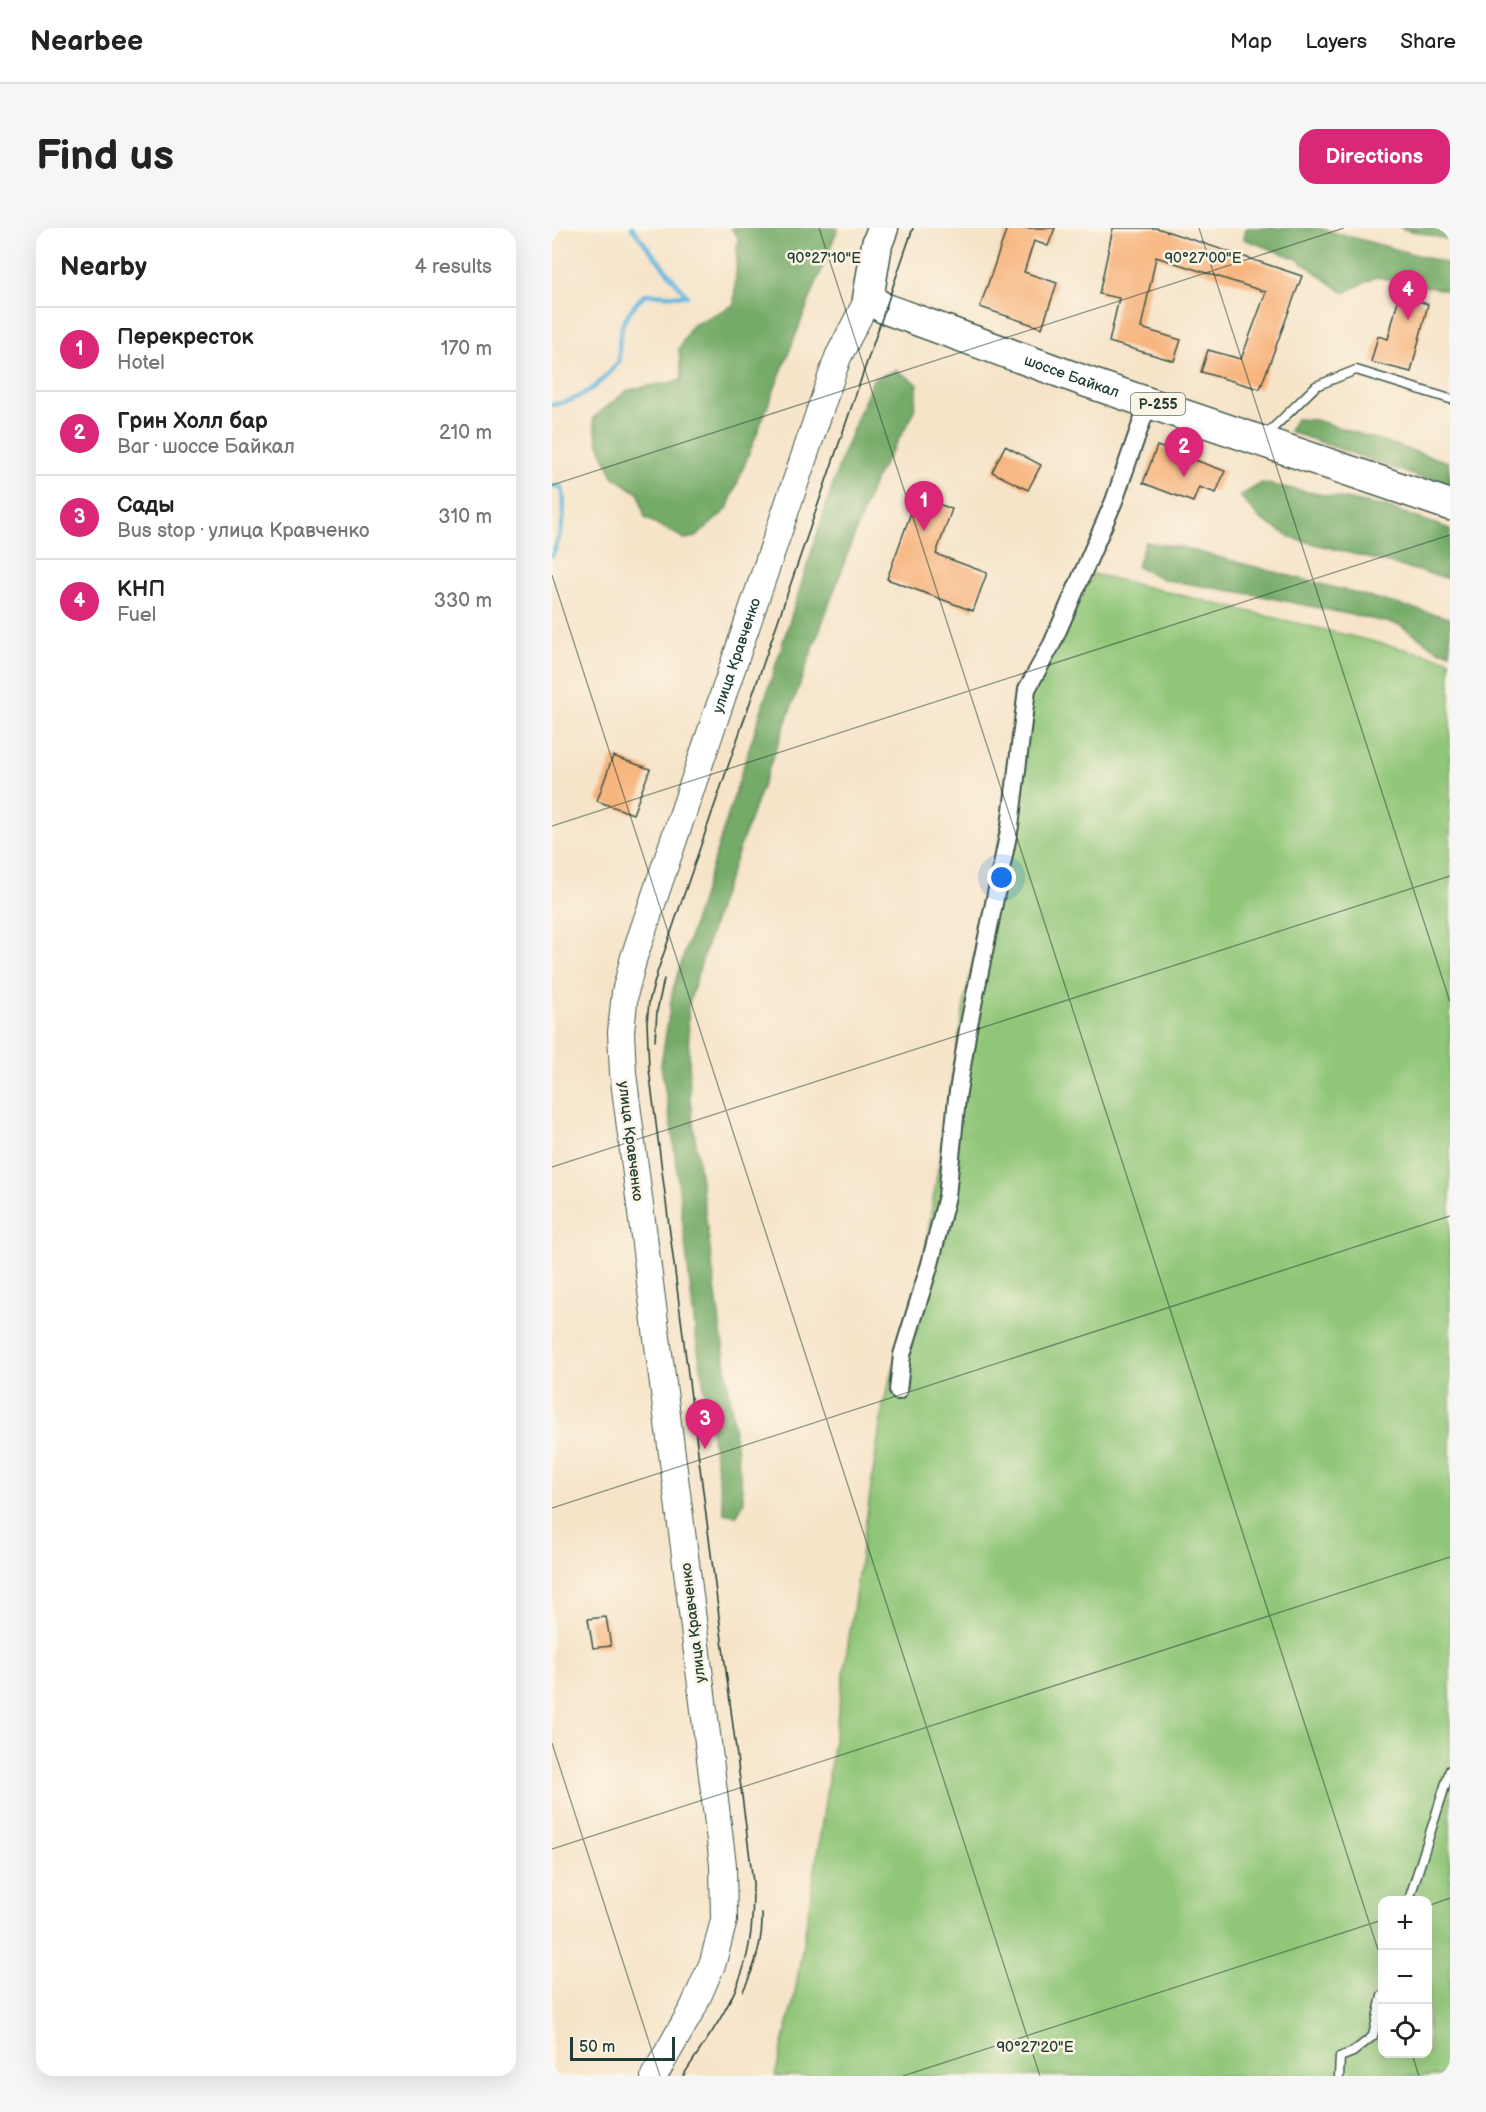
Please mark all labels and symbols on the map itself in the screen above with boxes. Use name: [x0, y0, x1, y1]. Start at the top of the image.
text: 90°27'10"E: [787, 249, 861, 268]
text: 90°27'00"E: [1164, 249, 1242, 268]
pin: 4: [1388, 270, 1428, 320]
street label: шоссе Байкал: [1022, 351, 1122, 402]
road number: Р-255: [1131, 393, 1185, 415]
pin: 2: [1164, 428, 1204, 477]
pin: 1: [904, 482, 944, 531]
street label: улица Кравченко: [709, 595, 765, 716]
your location: [987, 863, 1016, 892]
street label: улица Кравченко: [614, 1080, 647, 1202]
pin: 3: [686, 1400, 724, 1449]
street label: улица Кравченко: [677, 1562, 710, 1684]
scale bar: [570, 2034, 675, 2062]
text: 90°27'20"E: [996, 2038, 1074, 2057]

